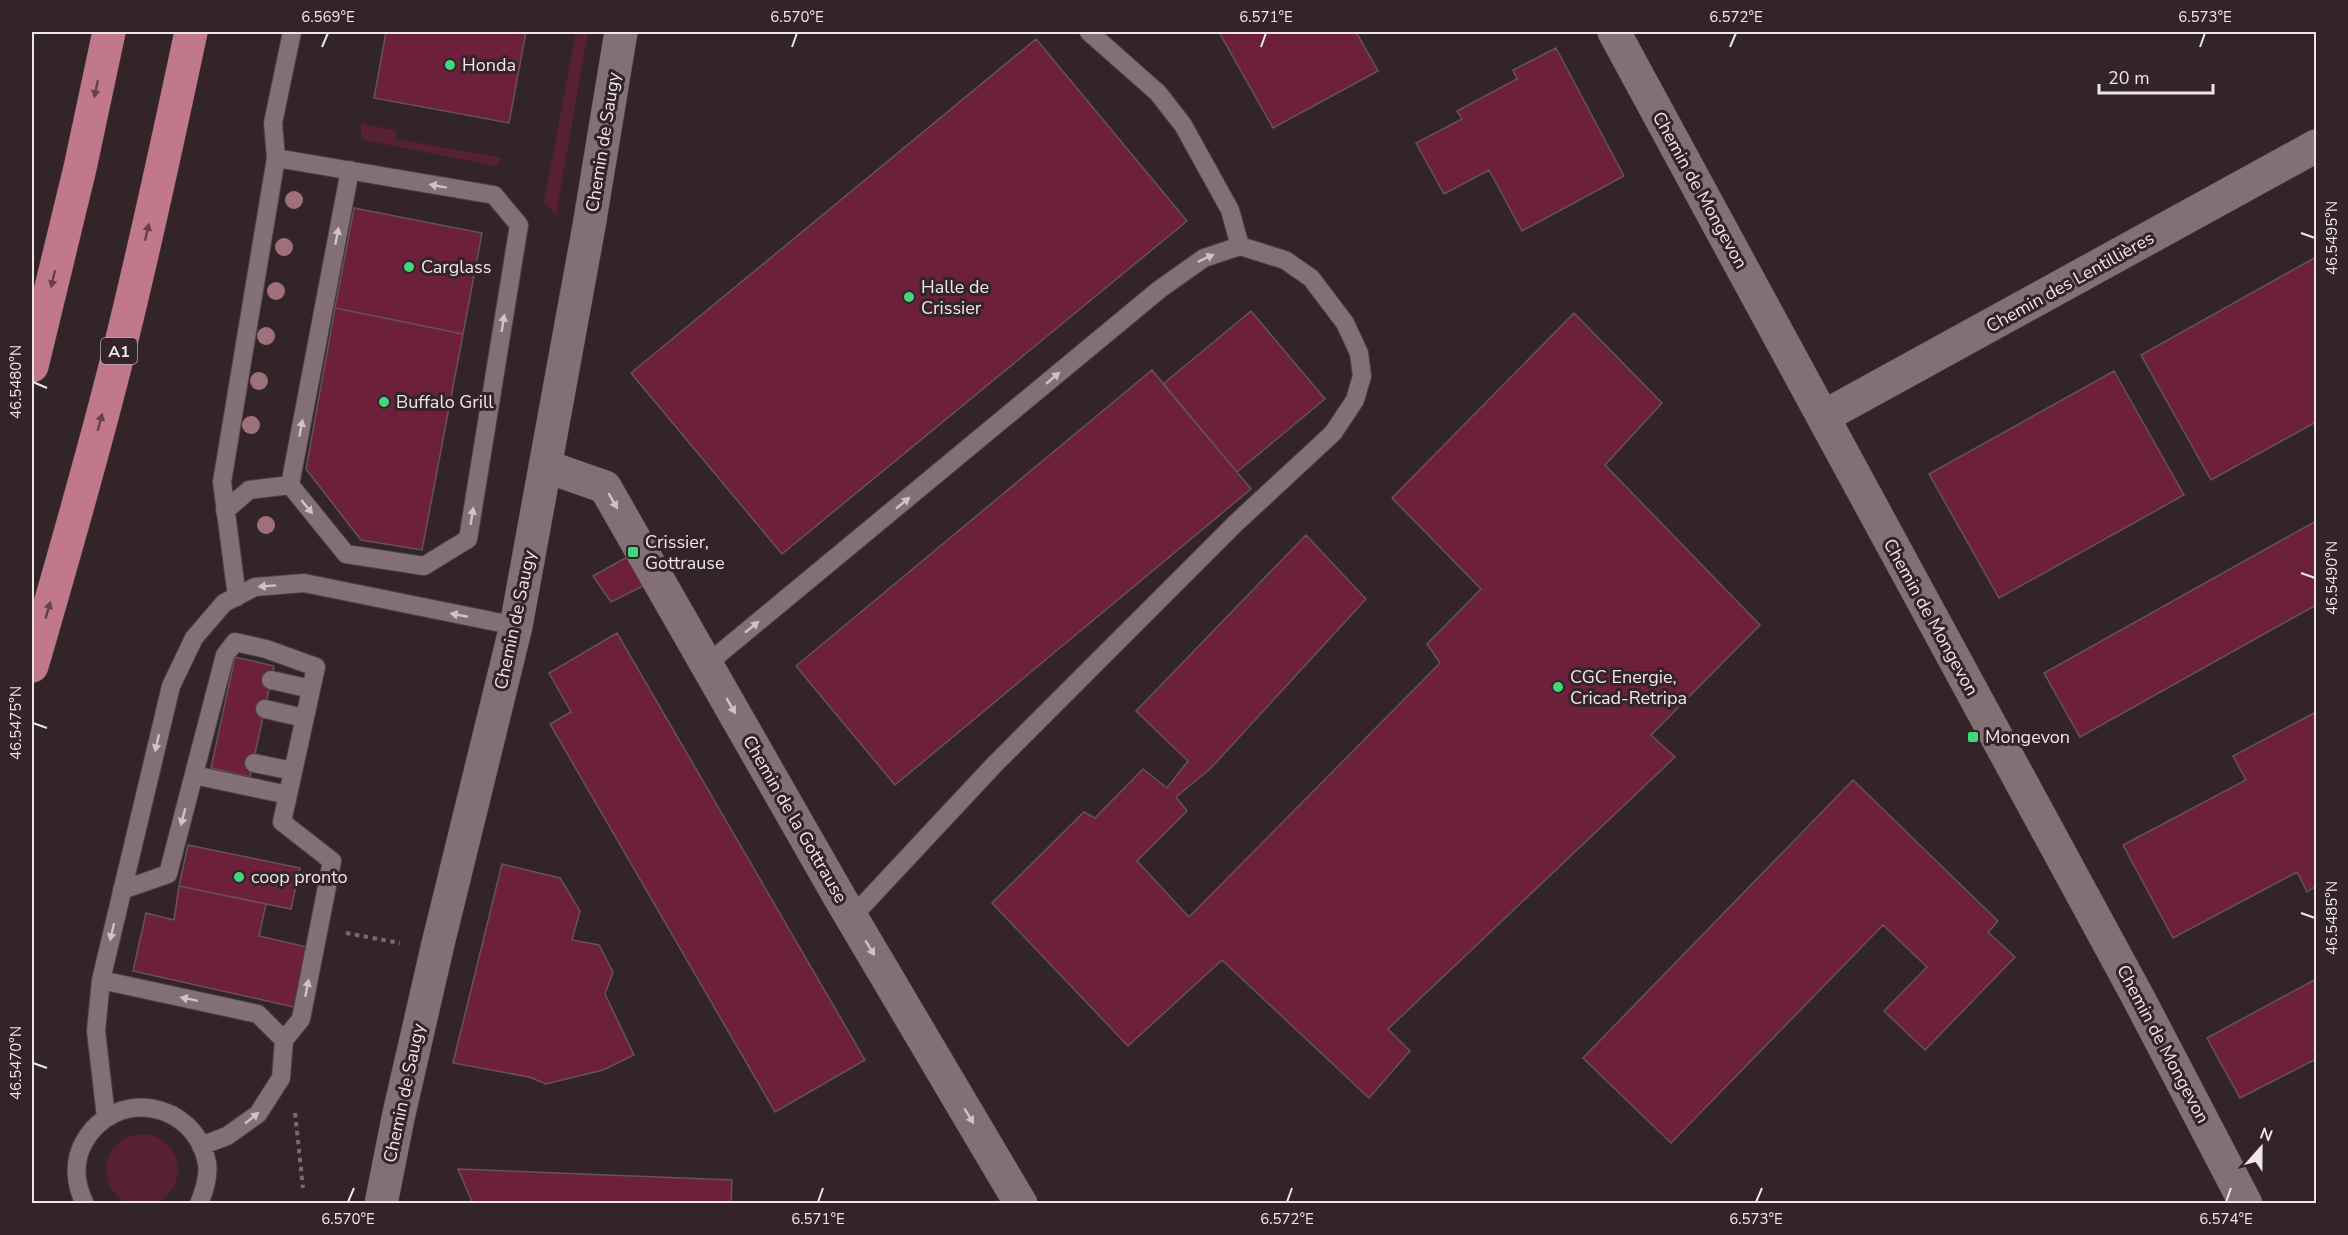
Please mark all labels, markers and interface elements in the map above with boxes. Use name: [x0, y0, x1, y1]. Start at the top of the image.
text: 6.569°E: [301, 7, 355, 27]
text: 6.570°E: [770, 7, 824, 27]
text: 6.571°E: [1239, 7, 1293, 27]
text: 6.572°E: [1709, 7, 1763, 27]
text: 6.573°E: [2178, 7, 2232, 27]
place label: Honda: [462, 53, 516, 77]
scale bar: [2099, 57, 2213, 95]
marker: Honda: [443, 58, 457, 72]
text: 20 m: [2108, 66, 2150, 90]
street label: Chemin de Saugy: [580, 69, 626, 214]
one-way arrow: [91, 79, 101, 98]
street label: Chemin de Mongevon: [1647, 107, 1753, 273]
one-way arrow: [429, 181, 448, 190]
text: 46.5495°N: [2322, 201, 2342, 275]
one-way arrow: [143, 223, 152, 242]
one-way arrow: [333, 226, 342, 245]
street label: Chemin des Lentillières: [1982, 226, 2158, 338]
one-way arrow: [1197, 254, 1215, 264]
place label: Carglass: [421, 255, 491, 279]
marker: Carglass: [402, 260, 416, 274]
one-way arrow: [48, 270, 58, 288]
place label: Halle de Crissier: [921, 275, 989, 320]
marker: Halle de Crissier: [902, 290, 916, 304]
one-way arrow: [499, 314, 508, 333]
road number: A1: [101, 338, 137, 364]
text: 46.5480°N: [6, 345, 26, 419]
one-way arrow: [1045, 372, 1061, 385]
place label: Buffalo Grill: [396, 390, 494, 414]
marker: Buffalo Grill: [377, 395, 391, 409]
one-way arrow: [96, 413, 106, 431]
one-way arrow: [297, 418, 306, 437]
one-way arrow: [608, 493, 618, 510]
one-way arrow: [895, 497, 910, 510]
one-way arrow: [301, 499, 314, 515]
one-way arrow: [468, 506, 477, 525]
place label: Crissier, Gottrause: [645, 530, 725, 575]
street label: Chemin de Mongevon: [1878, 534, 1984, 700]
text: 46.5490°N: [2322, 541, 2342, 615]
marker: Crissier, Gottrause: [626, 545, 640, 559]
street label: Chemin de Saugy: [489, 548, 542, 692]
one-way arrow: [257, 581, 276, 591]
one-way arrow: [44, 600, 53, 618]
one-way arrow: [449, 610, 468, 619]
one-way arrow: [744, 620, 760, 633]
place label: CGC Energie, Cricad-Retripa: [1570, 665, 1687, 710]
marker: CGC Energie, Cricad-Retripa: [1551, 680, 1565, 694]
text: 46.5475°N: [6, 686, 26, 760]
one-way arrow: [726, 698, 736, 715]
place label: Mongevon: [1985, 725, 2070, 749]
marker: Mongevon: [1966, 730, 1980, 744]
street label: Chemin de la Gottrause: [737, 731, 853, 907]
one-way arrow: [152, 733, 162, 752]
one-way arrow: [177, 808, 187, 826]
place label: coop pronto: [251, 865, 348, 889]
marker: coop pronto: [232, 870, 246, 884]
text: 46.5485°N: [2322, 881, 2342, 955]
one-way arrow: [107, 923, 117, 941]
one-way arrow: [865, 940, 875, 957]
street label: Chemin de Mongevon: [2111, 961, 2215, 1127]
one-way arrow: [303, 978, 312, 997]
one-way arrow: [179, 994, 198, 1003]
street label: Chemin de Saugy: [378, 1021, 431, 1165]
text: 46.5470°N: [6, 1026, 26, 1100]
one-way arrow: [964, 1108, 974, 1125]
one-way arrow: [244, 1111, 260, 1124]
north arrow: [2231, 1118, 2291, 1178]
text: N: [2256, 1123, 2276, 1147]
text: 6.570°E: [321, 1209, 375, 1229]
text: 6.571°E: [791, 1209, 845, 1229]
text: 6.572°E: [1260, 1209, 1314, 1229]
text: 6.573°E: [1729, 1209, 1783, 1229]
text: 6.574°E: [2199, 1209, 2253, 1229]

